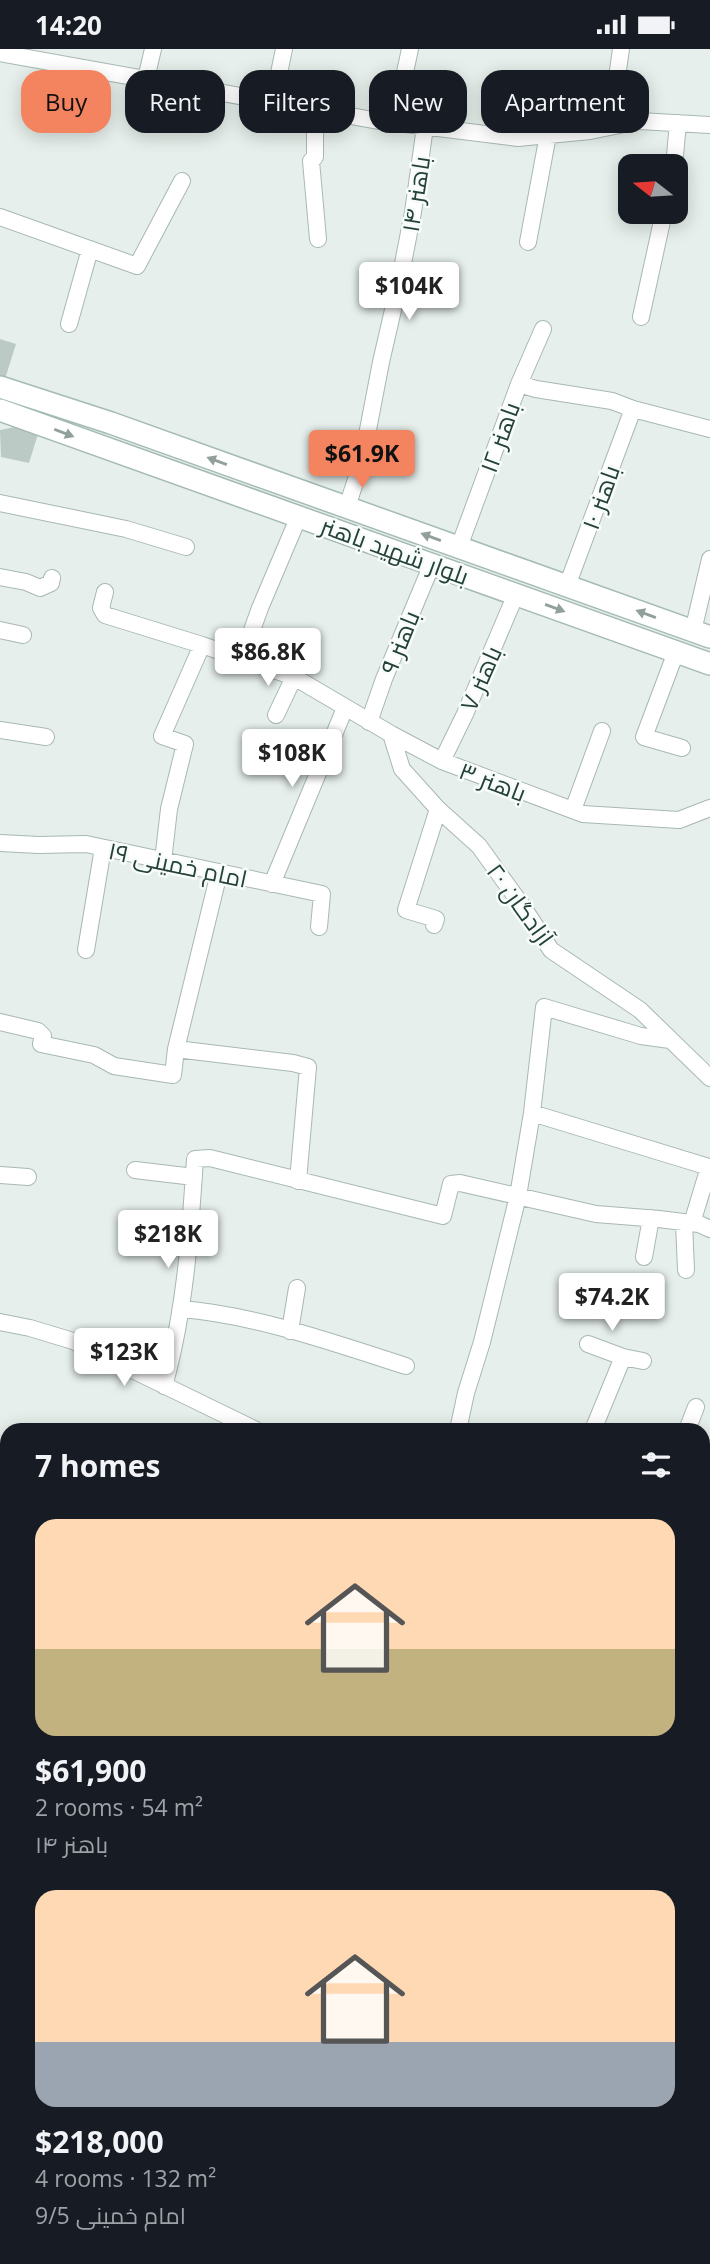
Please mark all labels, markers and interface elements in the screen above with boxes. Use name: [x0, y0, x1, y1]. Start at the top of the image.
text: 14:20: [35, 7, 102, 43]
chip: Buy: [21, 70, 111, 133]
chip: Rent: [125, 70, 225, 133]
chip: Filters: [239, 70, 355, 133]
chip: New: [369, 70, 467, 133]
chip: Apartment: [481, 70, 649, 133]
street label: باهنر ۱۴: [393, 154, 437, 234]
north arrow: [618, 154, 688, 224]
map controls: [618, 154, 688, 224]
pin: $104K: [360, 263, 458, 322]
text: $104K: [375, 269, 443, 301]
street label: باهنر ۱۲: [471, 397, 527, 477]
one-way arrow: [54, 428, 75, 439]
pin: $61.9K: [305, 431, 419, 490]
text: $61.9K: [325, 437, 399, 469]
one-way arrow: [207, 455, 228, 466]
street label: باهنر ۱۰: [573, 460, 627, 534]
street label: بلوار شهید باهنر: [314, 507, 474, 592]
one-way arrow: [421, 531, 442, 542]
one-way arrow: [545, 603, 566, 614]
street label: باهنر ۹: [371, 605, 427, 679]
one-way arrow: [635, 608, 656, 619]
pin: $86.8K: [211, 629, 325, 688]
text: $86.8K: [231, 635, 305, 667]
street label: باهنر ۷: [451, 640, 509, 716]
pin: $108K: [243, 729, 341, 789]
text: $108K: [258, 736, 326, 768]
street label: باهنر ۳: [455, 753, 531, 809]
street label: امام خمینی ۱۹: [105, 833, 250, 896]
street label: آزادگان ۲۰: [480, 856, 563, 953]
pin: $218K: [119, 1211, 217, 1270]
text: $218K: [134, 1217, 202, 1249]
pin: $74.2K: [555, 1273, 669, 1333]
text: $74.2K: [575, 1280, 649, 1312]
pin: $123K: [75, 1329, 173, 1388]
text: $123K: [90, 1335, 158, 1367]
text: 7 homes: [35, 1445, 160, 1486]
icon: filters: [637, 1446, 675, 1484]
icon: home: [292, 1565, 418, 1691]
text: $61,900: [35, 1750, 146, 1791]
text: 2 rooms · 54 m²: [35, 1791, 203, 1823]
text: باهنر ۱۴: [35, 1828, 108, 1860]
icon: home: [292, 1936, 418, 2062]
text: $218,000: [35, 2121, 164, 2162]
text: 4 rooms · 132 m²: [35, 2162, 216, 2194]
text: امام خمینی 9/5: [35, 2199, 186, 2231]

